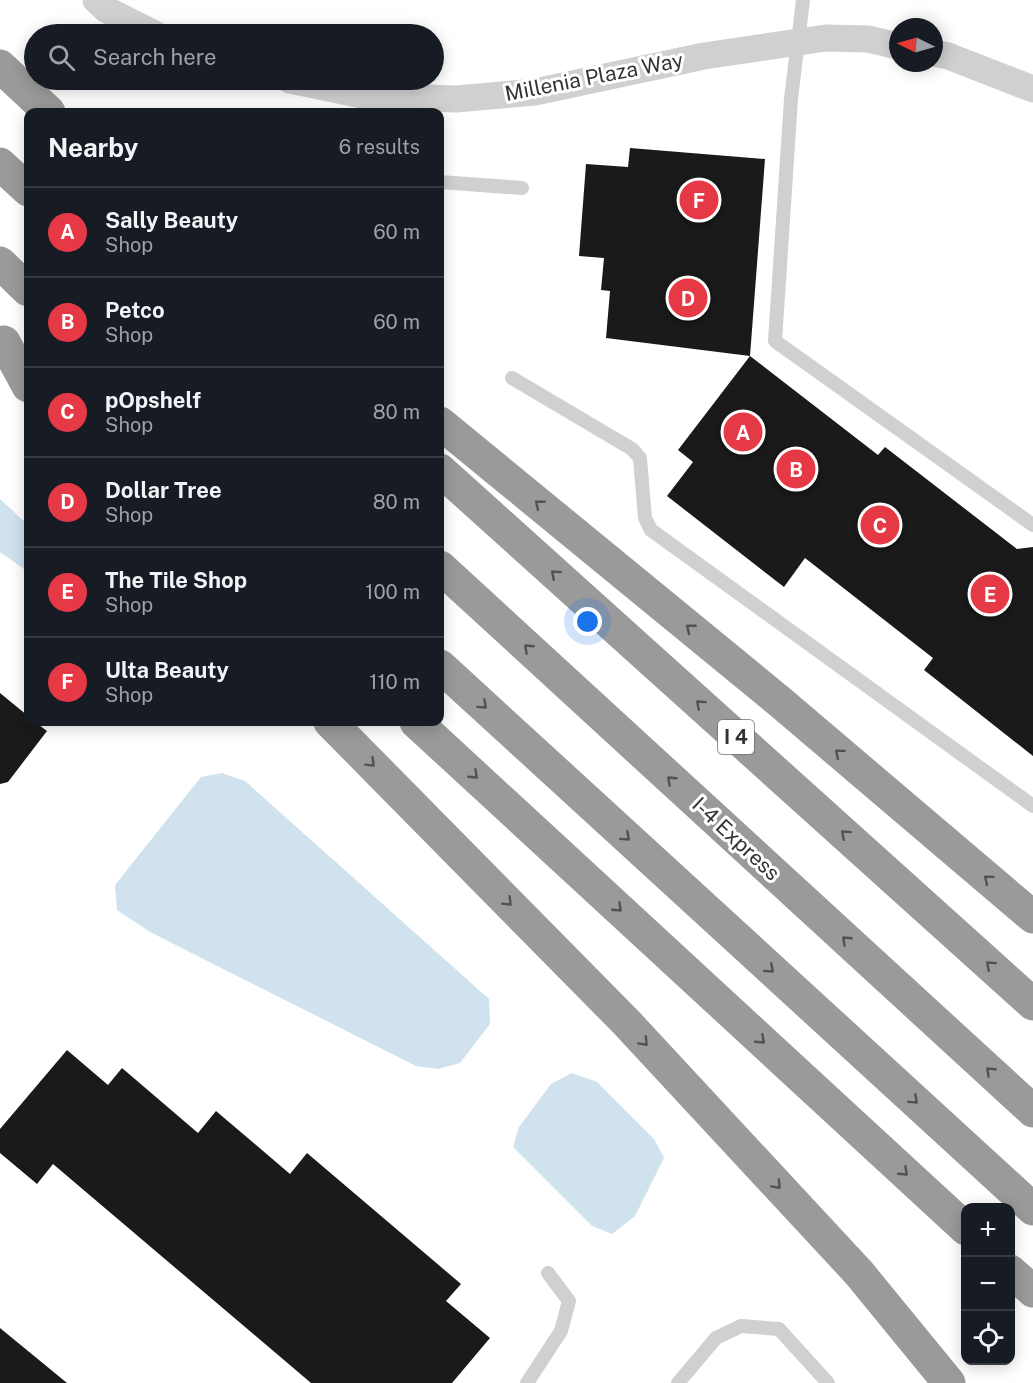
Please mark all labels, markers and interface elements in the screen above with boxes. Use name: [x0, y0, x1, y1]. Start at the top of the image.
north arrow: [889, 18, 943, 72]
search box: [24, 24, 444, 90]
icon: search: [45, 41, 78, 74]
text: Search here: [93, 44, 217, 70]
street label: Millenia Plaza Way: [503, 47, 685, 106]
text: Nearby: [48, 132, 138, 163]
text: 6 results: [339, 135, 420, 159]
pin: F: [680, 178, 718, 222]
text: Sally Beauty: [105, 207, 238, 233]
text: A: [60, 220, 75, 244]
text: 60 m: [373, 220, 420, 244]
text: Shop: [105, 233, 153, 257]
pin: D: [668, 276, 708, 320]
text: Petco: [105, 297, 165, 323]
text: B: [61, 310, 74, 334]
text: 60 m: [373, 310, 420, 334]
text: Shop: [105, 323, 153, 347]
text: pOpshelf: [105, 387, 201, 413]
text: C: [60, 400, 75, 424]
text: 80 m: [373, 400, 420, 424]
pin: A: [724, 410, 762, 454]
text: Shop: [105, 413, 153, 437]
pin: B: [776, 446, 816, 492]
text: Dollar Tree: [105, 477, 222, 503]
text: D: [60, 490, 75, 514]
text: 80 m: [373, 490, 420, 514]
one-way arrow: [535, 501, 546, 512]
pin: C: [860, 502, 900, 548]
text: Shop: [105, 503, 153, 527]
text: The Tile Shop: [105, 567, 247, 593]
one-way arrow: [551, 570, 561, 581]
pin: E: [970, 572, 1010, 616]
text: E: [61, 580, 74, 604]
text: 100 m: [365, 580, 420, 604]
text: Shop: [105, 593, 153, 617]
your location: [573, 607, 602, 636]
one-way arrow: [685, 625, 696, 636]
one-way arrow: [524, 644, 534, 655]
text: Ulta Beauty: [105, 657, 229, 683]
text: F: [61, 670, 74, 694]
text: 110 m: [369, 670, 420, 694]
text: Shop: [105, 683, 153, 707]
one-way arrow: [476, 698, 486, 709]
one-way arrow: [696, 700, 706, 711]
road number: I 4: [718, 720, 754, 754]
one-way arrow: [835, 749, 846, 760]
one-way arrow: [364, 756, 375, 767]
one-way arrow: [467, 768, 478, 779]
one-way arrow: [668, 776, 679, 787]
street label: I-4 Express: [687, 792, 785, 885]
one-way arrow: [620, 830, 630, 841]
one-way arrow: [841, 830, 851, 841]
one-way arrow: [984, 875, 995, 886]
one-way arrow: [501, 895, 512, 906]
one-way arrow: [611, 901, 621, 912]
one-way arrow: [842, 936, 853, 947]
one-way arrow: [763, 961, 774, 972]
one-way arrow: [986, 961, 996, 972]
one-way arrow: [754, 1033, 764, 1044]
one-way arrow: [637, 1034, 648, 1045]
one-way arrow: [986, 1067, 997, 1078]
one-way arrow: [907, 1093, 918, 1104]
one-way arrow: [897, 1165, 908, 1176]
one-way arrow: [770, 1178, 781, 1188]
map controls: [961, 1203, 1015, 1365]
button: +: [961, 1203, 1015, 1257]
button: −: [961, 1257, 1015, 1311]
button: locate: [961, 1311, 1015, 1365]

